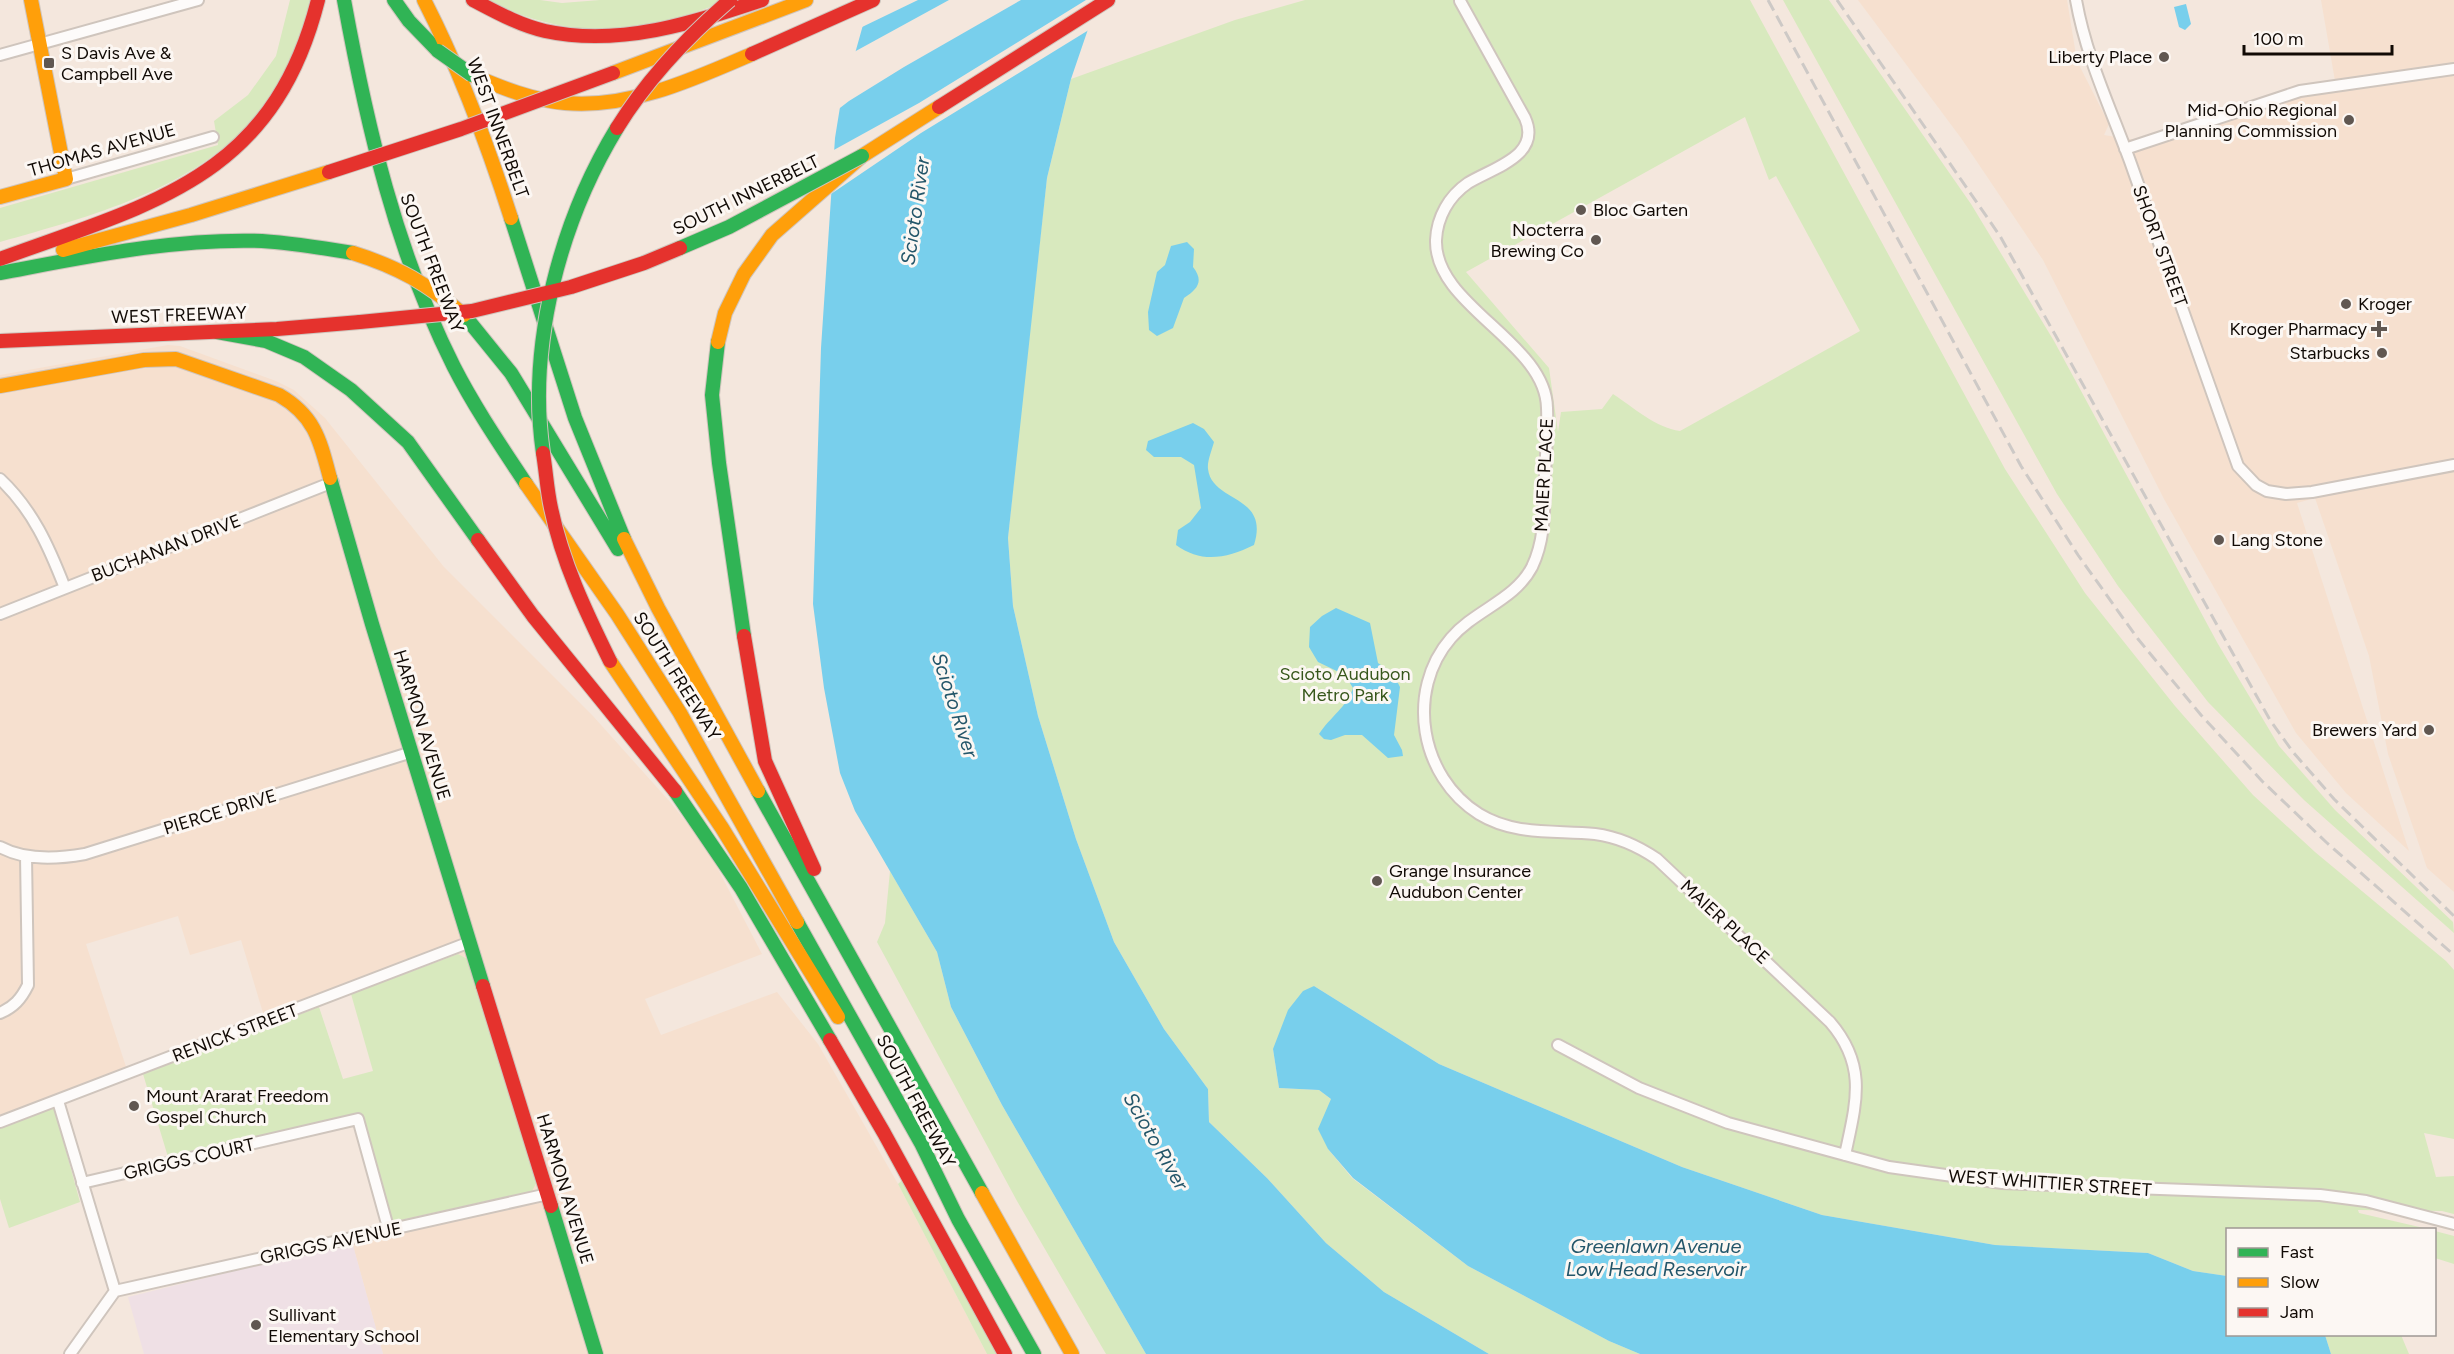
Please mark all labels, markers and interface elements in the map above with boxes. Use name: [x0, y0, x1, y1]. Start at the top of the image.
scale bar: [2244, 18, 2392, 56]
text: 100 m: [2253, 28, 2303, 50]
place label: S Davis Ave & Campbell Ave: [61, 42, 173, 85]
place label: Liberty Place: [2048, 46, 2152, 68]
marker: Liberty Place: [2157, 50, 2171, 64]
street label: WEST INNERBELT: [462, 55, 534, 201]
marker: S Davis Ave & Campbell Ave: [42, 56, 56, 70]
place label: Mid-Ohio Regional Planning Commission: [2164, 99, 2337, 142]
marker: Mid-Ohio Regional Planning Commission: [2342, 113, 2356, 127]
street label: THOMAS AVENUE: [26, 118, 178, 182]
street label: SOUTH INNERBELT: [669, 150, 823, 240]
water label: Scioto River: [896, 154, 935, 267]
street label: SHORT STREET: [2128, 182, 2192, 310]
street label: SOUTH FREEWAY: [395, 190, 469, 336]
place label: Bloc Garten: [1593, 199, 1688, 221]
marker: Bloc Garten: [1574, 203, 1588, 217]
place label: Nocterra Brewing Co: [1491, 219, 1584, 262]
marker: Nocterra Brewing Co: [1589, 233, 1603, 247]
place label: Kroger: [2358, 293, 2412, 315]
marker: Kroger: [2339, 297, 2353, 311]
street label: WEST FREEWAY: [111, 302, 247, 328]
place label: Kroger Pharmacy: [2229, 318, 2368, 340]
marker: Kroger Pharmacy: [2372, 322, 2386, 336]
place label: Starbucks: [2289, 342, 2370, 364]
marker: Starbucks: [2375, 346, 2389, 360]
street label: MAIER PLACE: [1530, 418, 1558, 532]
street label: BUCHANAN DRIVE: [88, 509, 244, 587]
place label: Lang Stone: [2231, 529, 2323, 551]
marker: Lang Stone: [2212, 533, 2226, 547]
street label: SOUTH FREEWAY: [629, 608, 725, 744]
street label: HARMON AVENUE: [389, 647, 455, 803]
water label: Scioto River: [927, 650, 984, 762]
park label: Scioto Audubon Metro Park: [1280, 663, 1410, 706]
place label: Brewers Yard: [2312, 719, 2417, 741]
marker: Brewers Yard: [2422, 723, 2436, 737]
street label: PIERCE DRIVE: [161, 784, 279, 840]
place label: Grange Insurance Audubon Center: [1389, 860, 1531, 903]
marker: Grange Insurance Audubon Center: [1370, 874, 1384, 888]
street label: MAIER PLACE: [1676, 875, 1774, 969]
street label: RENICK STREET: [169, 999, 301, 1067]
street label: SOUTH FREEWAY: [872, 1031, 960, 1171]
place label: Mount Ararat Freedom Gospel Church: [146, 1085, 329, 1128]
water label: Scioto River: [1118, 1088, 1194, 1195]
marker: Mount Ararat Freedom Gospel Church: [127, 1099, 141, 1113]
street label: HARMON AVENUE: [532, 1111, 598, 1267]
street label: GRIGGS COURT: [121, 1133, 257, 1185]
street label: WEST WHITTIER STREET: [1948, 1165, 2152, 1201]
street label: GRIGGS AVENUE: [258, 1217, 404, 1269]
legend: [2226, 1228, 2436, 1336]
water label: Greenlawn Avenue Low Head Reservoir: [1566, 1234, 1748, 1281]
text: Fast: [2280, 1241, 2314, 1263]
text: Slow: [2280, 1271, 2319, 1293]
text: Jam: [2280, 1301, 2314, 1323]
place label: Sullivant Elementary School: [268, 1304, 419, 1347]
marker: Sullivant Elementary School: [249, 1318, 263, 1332]

